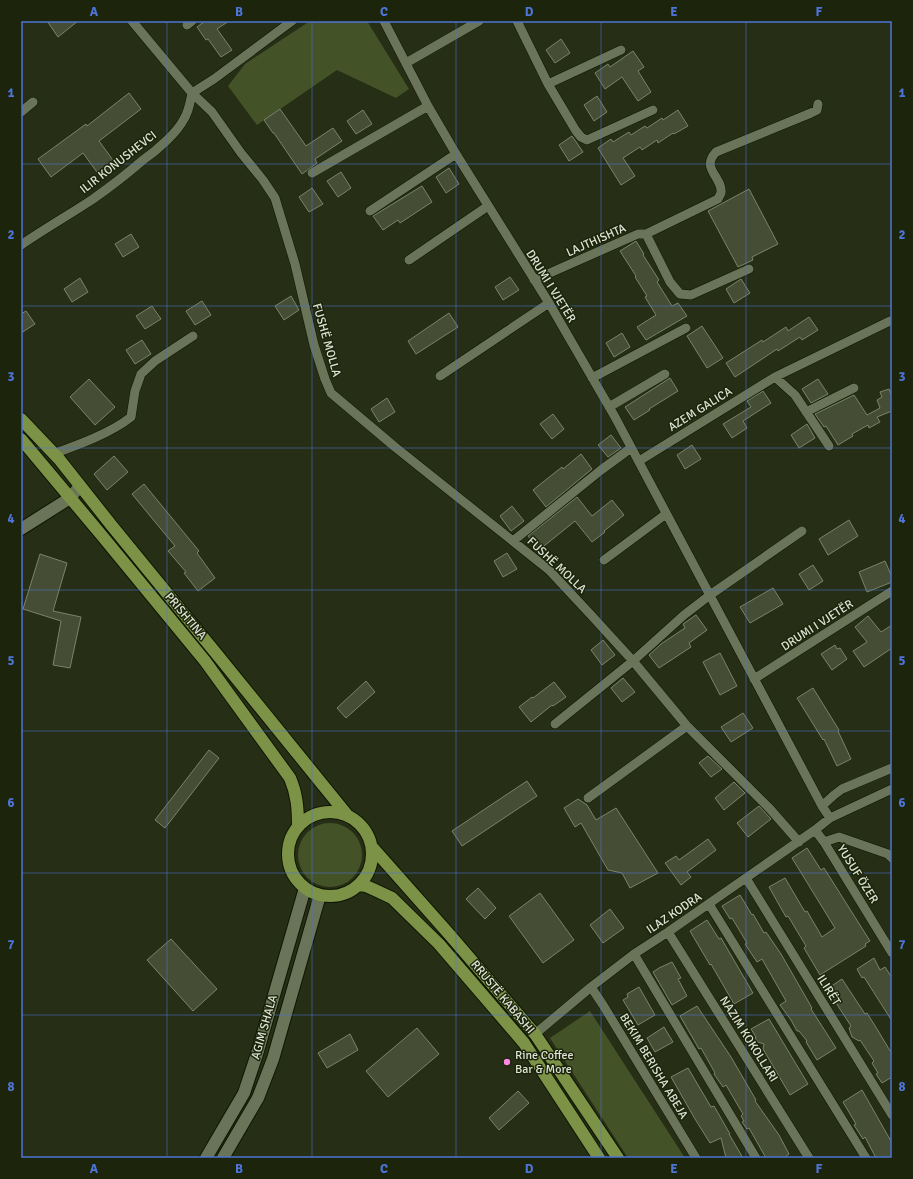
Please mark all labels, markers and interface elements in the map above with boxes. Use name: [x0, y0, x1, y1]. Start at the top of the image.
text: A: [90, 4, 99, 20]
text: B: [235, 4, 243, 20]
text: C: [380, 4, 388, 20]
text: D: [525, 4, 534, 20]
text: E: [670, 4, 678, 20]
text: F: [816, 4, 823, 20]
text: 1: [7, 85, 15, 101]
text: 1: [898, 85, 906, 101]
street label: ILIR KONUSHEVCI: [77, 128, 160, 197]
street label: LAJTHISHTA: [564, 220, 629, 260]
text: 2: [7, 227, 15, 243]
text: 2: [898, 227, 906, 243]
street label: DRUMI I VJETËR: [522, 247, 579, 325]
street label: FUSHË MOLLA: [309, 302, 344, 379]
text: 3: [7, 369, 15, 385]
text: 3: [898, 369, 906, 385]
street label: AZEM GALICA: [666, 384, 736, 435]
text: 4: [7, 511, 15, 527]
text: 4: [898, 511, 906, 527]
street label: FUSHË MOLLA: [524, 534, 590, 597]
street label: PRISHTINA: [161, 590, 210, 644]
street label: DRUMI I VJETËR: [778, 597, 856, 654]
text: 5: [7, 653, 15, 669]
text: 5: [898, 653, 906, 669]
text: 6: [7, 795, 15, 811]
text: 6: [898, 795, 906, 811]
street label: YUSUF ÖZER: [834, 842, 881, 906]
street label: ILAZ KODRA: [644, 889, 705, 937]
text: 7: [7, 937, 15, 953]
text: 7: [898, 937, 906, 953]
street label: RRUSTË KABASHI: [468, 958, 538, 1037]
street label: ILIRËT: [813, 972, 844, 1008]
street label: AGIM SHALA: [248, 993, 281, 1061]
street label: NAZIM KOKOLLARI: [716, 994, 781, 1085]
street label: BEKIM BERISHA ABEJA: [616, 1011, 691, 1122]
place label: Rine Coffee Bar & More: [515, 1048, 574, 1077]
marker: Rine Coffee Bar & More: [502, 1057, 512, 1067]
text: 8: [7, 1079, 15, 1095]
text: 8: [898, 1079, 906, 1095]
text: A: [90, 1161, 99, 1177]
text: B: [235, 1161, 243, 1177]
text: C: [380, 1161, 388, 1177]
text: D: [525, 1161, 534, 1177]
text: E: [670, 1161, 678, 1177]
text: F: [816, 1161, 823, 1177]

